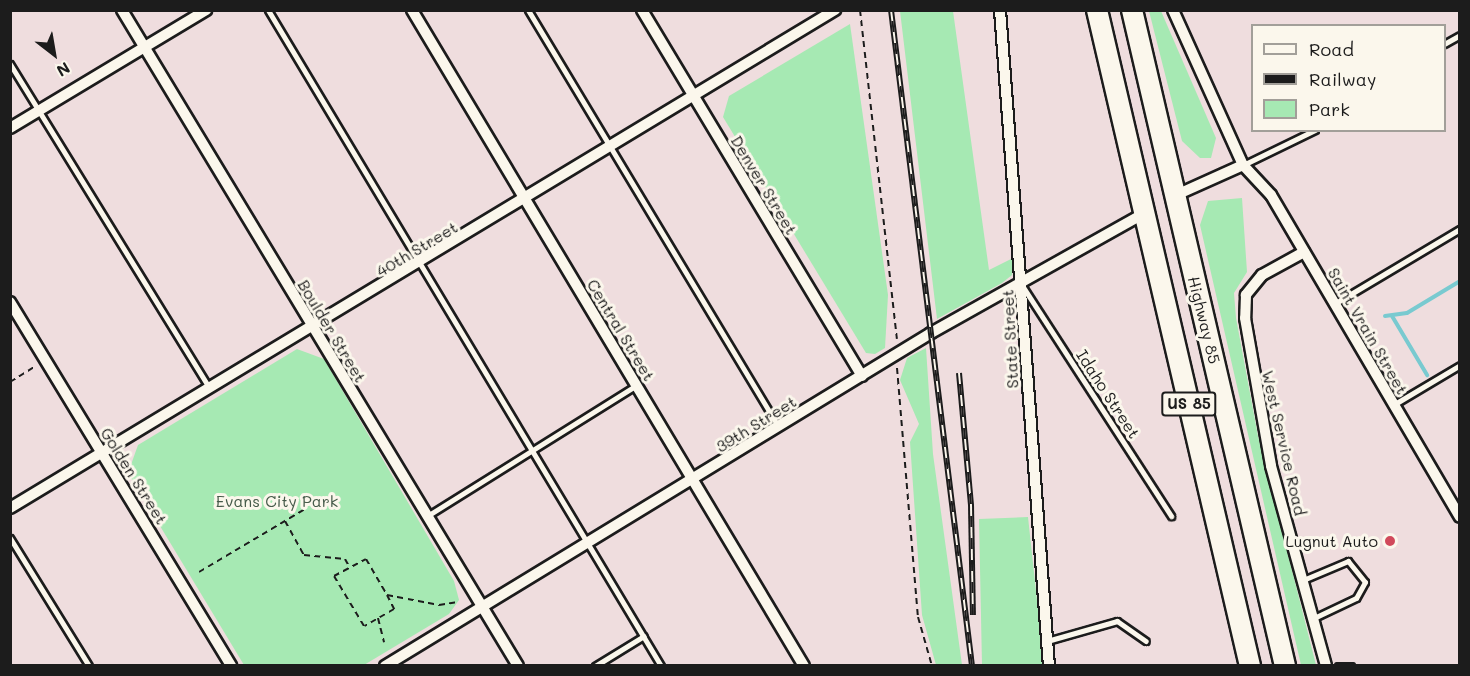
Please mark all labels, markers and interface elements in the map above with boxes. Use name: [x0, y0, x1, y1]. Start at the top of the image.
north arrow: [24, 24, 84, 84]
legend: [1251, 24, 1446, 132]
text: Road: [1309, 37, 1354, 61]
text: N: [53, 58, 74, 82]
text: Railway: [1309, 67, 1376, 91]
text: Park: [1309, 97, 1350, 121]
street label: Denver Street: [727, 132, 801, 238]
street label: 40th Street: [373, 217, 461, 281]
street label: Saint Vrain Street: [1324, 264, 1412, 398]
street label: Highway 85: [1184, 274, 1224, 366]
street label: Boulder Street: [294, 276, 370, 386]
street label: Central Street: [583, 276, 659, 384]
street label: State Street: [998, 289, 1022, 389]
street label: Idaho Street: [1072, 346, 1144, 442]
street label: West Service Road: [1258, 369, 1310, 517]
street label: 39th Street: [712, 392, 800, 456]
road number: US 85: [1160, 392, 1218, 416]
street label: Golden Street: [97, 424, 171, 528]
park label: Evans City Park: [216, 491, 338, 511]
place label: Lugnut Auto: [1285, 531, 1378, 551]
marker: Lugnut Auto: [1383, 534, 1397, 548]

